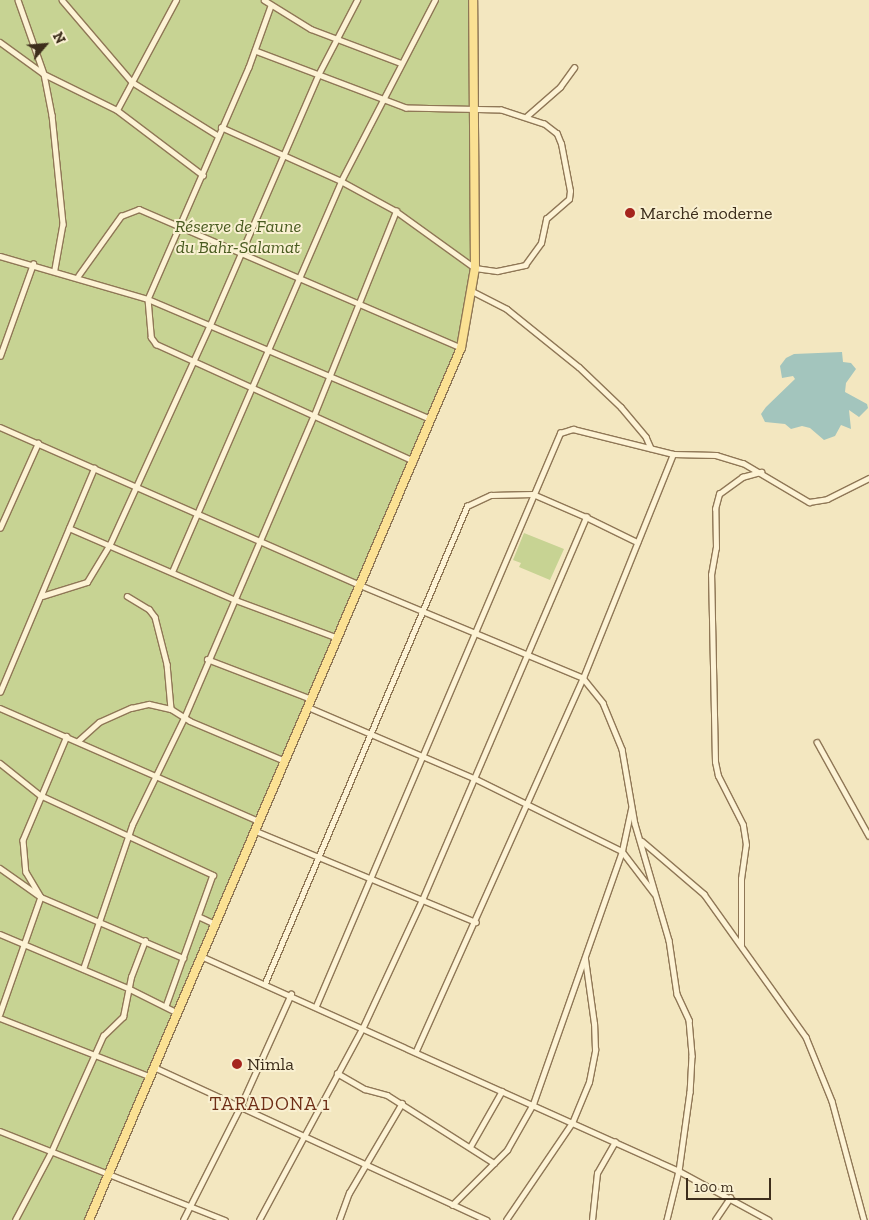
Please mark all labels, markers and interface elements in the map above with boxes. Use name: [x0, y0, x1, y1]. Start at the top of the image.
north arrow: [20, 20, 70, 70]
text: N: [49, 29, 69, 47]
place label: Marché moderne: [640, 202, 772, 224]
marker: Marché moderne: [624, 207, 636, 219]
park label: Réserve de Faune du Bahr-Salamat: [175, 216, 301, 258]
place label: Nimla: [247, 1053, 294, 1075]
marker: Nimla: [231, 1058, 243, 1070]
district label: TARADONA 1: [208, 1093, 332, 1115]
scale bar: [689, 1168, 774, 1200]
text: 100 m: [694, 1178, 733, 1196]

